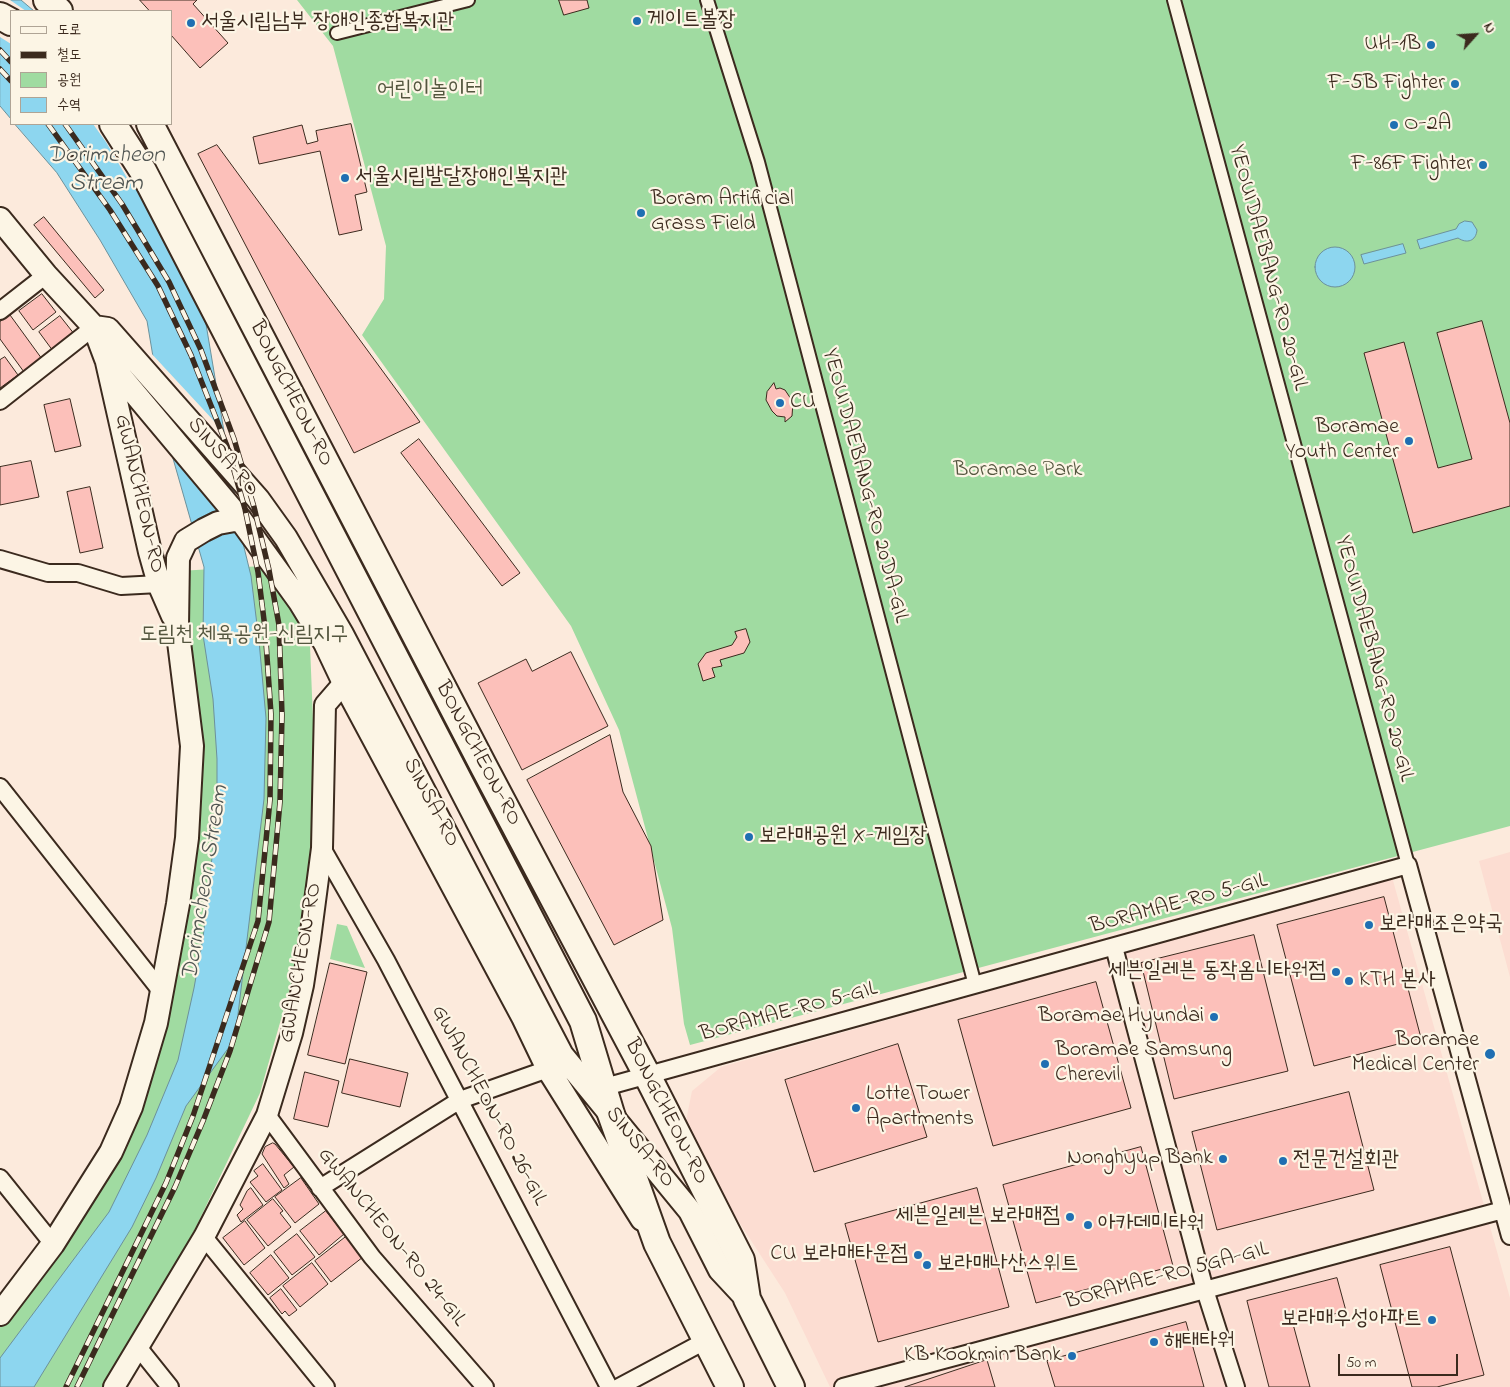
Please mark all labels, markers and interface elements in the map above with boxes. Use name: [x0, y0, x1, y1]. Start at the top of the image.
place label: 게이트볼장: [647, 8, 736, 34]
legend: [10, 10, 172, 125]
place label: 서울시립남부 장애인종합복지관: [201, 10, 454, 36]
north arrow: [1450, 10, 1500, 60]
marker: 게이트볼장: [631, 15, 643, 27]
marker: 서울시립남부 장애인종합복지관: [185, 17, 197, 29]
text: 도로: [57, 19, 81, 41]
text: N: [1477, 19, 1500, 37]
place label: UH-1B: [1364, 32, 1421, 58]
marker: UH-1B: [1425, 39, 1437, 51]
text: 철도: [57, 44, 81, 66]
text: 공원: [57, 69, 81, 91]
place label: F-5B Fighter: [1328, 71, 1445, 97]
park label: 어린이놀이터: [377, 78, 483, 104]
marker: F-5B Fighter: [1449, 78, 1461, 90]
text: 수역: [57, 94, 81, 116]
place label: O-2A: [1404, 112, 1451, 138]
marker: O-2A: [1388, 119, 1400, 131]
street label: YEOUIDAEBANG-RO 20-GIL: [1221, 142, 1313, 394]
water label: Dorimcheon Stream: [47, 143, 165, 199]
place label: F-86F Fighter: [1351, 152, 1473, 178]
marker: F-86F Fighter: [1477, 159, 1489, 171]
place label: 서울시립발달장애인복지관: [355, 165, 567, 191]
marker: 서울시립발달장애인복지관: [339, 172, 351, 184]
place label: Boram Artificial Grass Field: [651, 187, 794, 238]
marker: Boram Artificial Grass Field: [635, 207, 647, 219]
street label: BONGCHEON-RO: [242, 317, 338, 471]
street label: YEOUIDAEBANG-RO 20DA-GIL: [815, 346, 913, 626]
place label: CU: [790, 390, 816, 416]
marker: CU: [774, 397, 786, 409]
street label: GWANCHEON-RO: [107, 412, 169, 576]
street label: SINSA-RO: [180, 413, 264, 503]
place label: Boramae Youth Center: [1285, 415, 1399, 466]
marker: Boramae Youth Center: [1403, 435, 1415, 447]
park label: Boramae Park: [953, 458, 1083, 484]
street label: YEOUIDAEBANG-RO 20-GIL: [1327, 533, 1419, 785]
park label: 도림천 체육공원-신림지구: [140, 623, 348, 649]
street label: BONGCHEON-RO: [428, 677, 526, 831]
street label: SINSA-RO: [396, 754, 464, 852]
water label: Dorimcheon Stream: [177, 784, 237, 982]
place label: 보라매공원 X-게임장: [759, 824, 927, 850]
marker: 보라매공원 X-게임장: [743, 831, 755, 843]
street label: BORAMAE-RO 5-GIL: [1087, 869, 1271, 941]
street label: GWANCHEON-RO: [275, 881, 329, 1045]
place label: 보라매조은약국: [1379, 912, 1503, 938]
marker: 보라매조은약국: [1363, 919, 1375, 931]
place label: 세븐일레븐 동작옴니타워점: [1108, 959, 1326, 985]
marker: 세븐일레븐 동작옴니타워점: [1330, 966, 1342, 978]
place label: KTH 본사: [1359, 968, 1436, 994]
marker: KTH 본사: [1343, 975, 1355, 987]
street label: BORAMAE-RO 5-GIL: [697, 977, 881, 1049]
street label: GWANCHEON-RO 26-GIL: [424, 1001, 552, 1211]
place label: Boramae Hyundai: [1038, 1004, 1204, 1030]
marker: Boramae Hyundai: [1208, 1011, 1220, 1023]
place label: Boramae Medical Center: [1352, 1028, 1479, 1080]
street label: BONGCHEON-RO: [617, 1035, 713, 1189]
place label: Boramae Samsung Cherevil: [1055, 1038, 1232, 1090]
marker: Boramae Medical Center: [1483, 1047, 1497, 1061]
marker: Boramae Samsung Cherevil: [1039, 1058, 1051, 1070]
place label: Lotte Tower Apartments: [866, 1082, 974, 1134]
street label: SINSA-RO: [598, 1102, 680, 1194]
marker: Lotte Tower Apartments: [850, 1102, 862, 1114]
street label: GWANCHEON-RO 24-GIL: [311, 1143, 471, 1333]
place label: Nonghyup Bank: [1067, 1146, 1213, 1172]
place label: 전문건설회관: [1293, 1148, 1399, 1174]
marker: Nonghyup Bank: [1217, 1153, 1229, 1165]
marker: 전문건설회관: [1277, 1155, 1289, 1167]
place label: 세븐일레븐 보라매점: [895, 1204, 1060, 1230]
marker: 세븐일레븐 보라매점: [1064, 1211, 1076, 1223]
place label: 아카데미타워: [1098, 1212, 1204, 1238]
marker: 아카데미타워: [1082, 1219, 1094, 1231]
street label: BORAMAE-RO 5GA-GIL: [1062, 1237, 1272, 1317]
place label: CU 보라매타운점: [770, 1242, 908, 1268]
marker: CU 보라매타운점: [912, 1249, 924, 1261]
place label: 보라매나산스위트: [937, 1252, 1079, 1278]
marker: 보라매나산스위트: [921, 1259, 933, 1271]
place label: 보라매우성아파트: [1280, 1307, 1422, 1333]
marker: 보라매우성아파트: [1426, 1314, 1438, 1326]
place label: 해태타워: [1164, 1329, 1235, 1355]
marker: 해태타워: [1148, 1336, 1160, 1348]
place label: KB Kookmin Bank: [904, 1343, 1062, 1369]
scale bar: [1340, 1344, 1460, 1376]
marker: KB Kookmin Bank: [1066, 1350, 1078, 1362]
text: 50 m: [1346, 1352, 1376, 1374]

